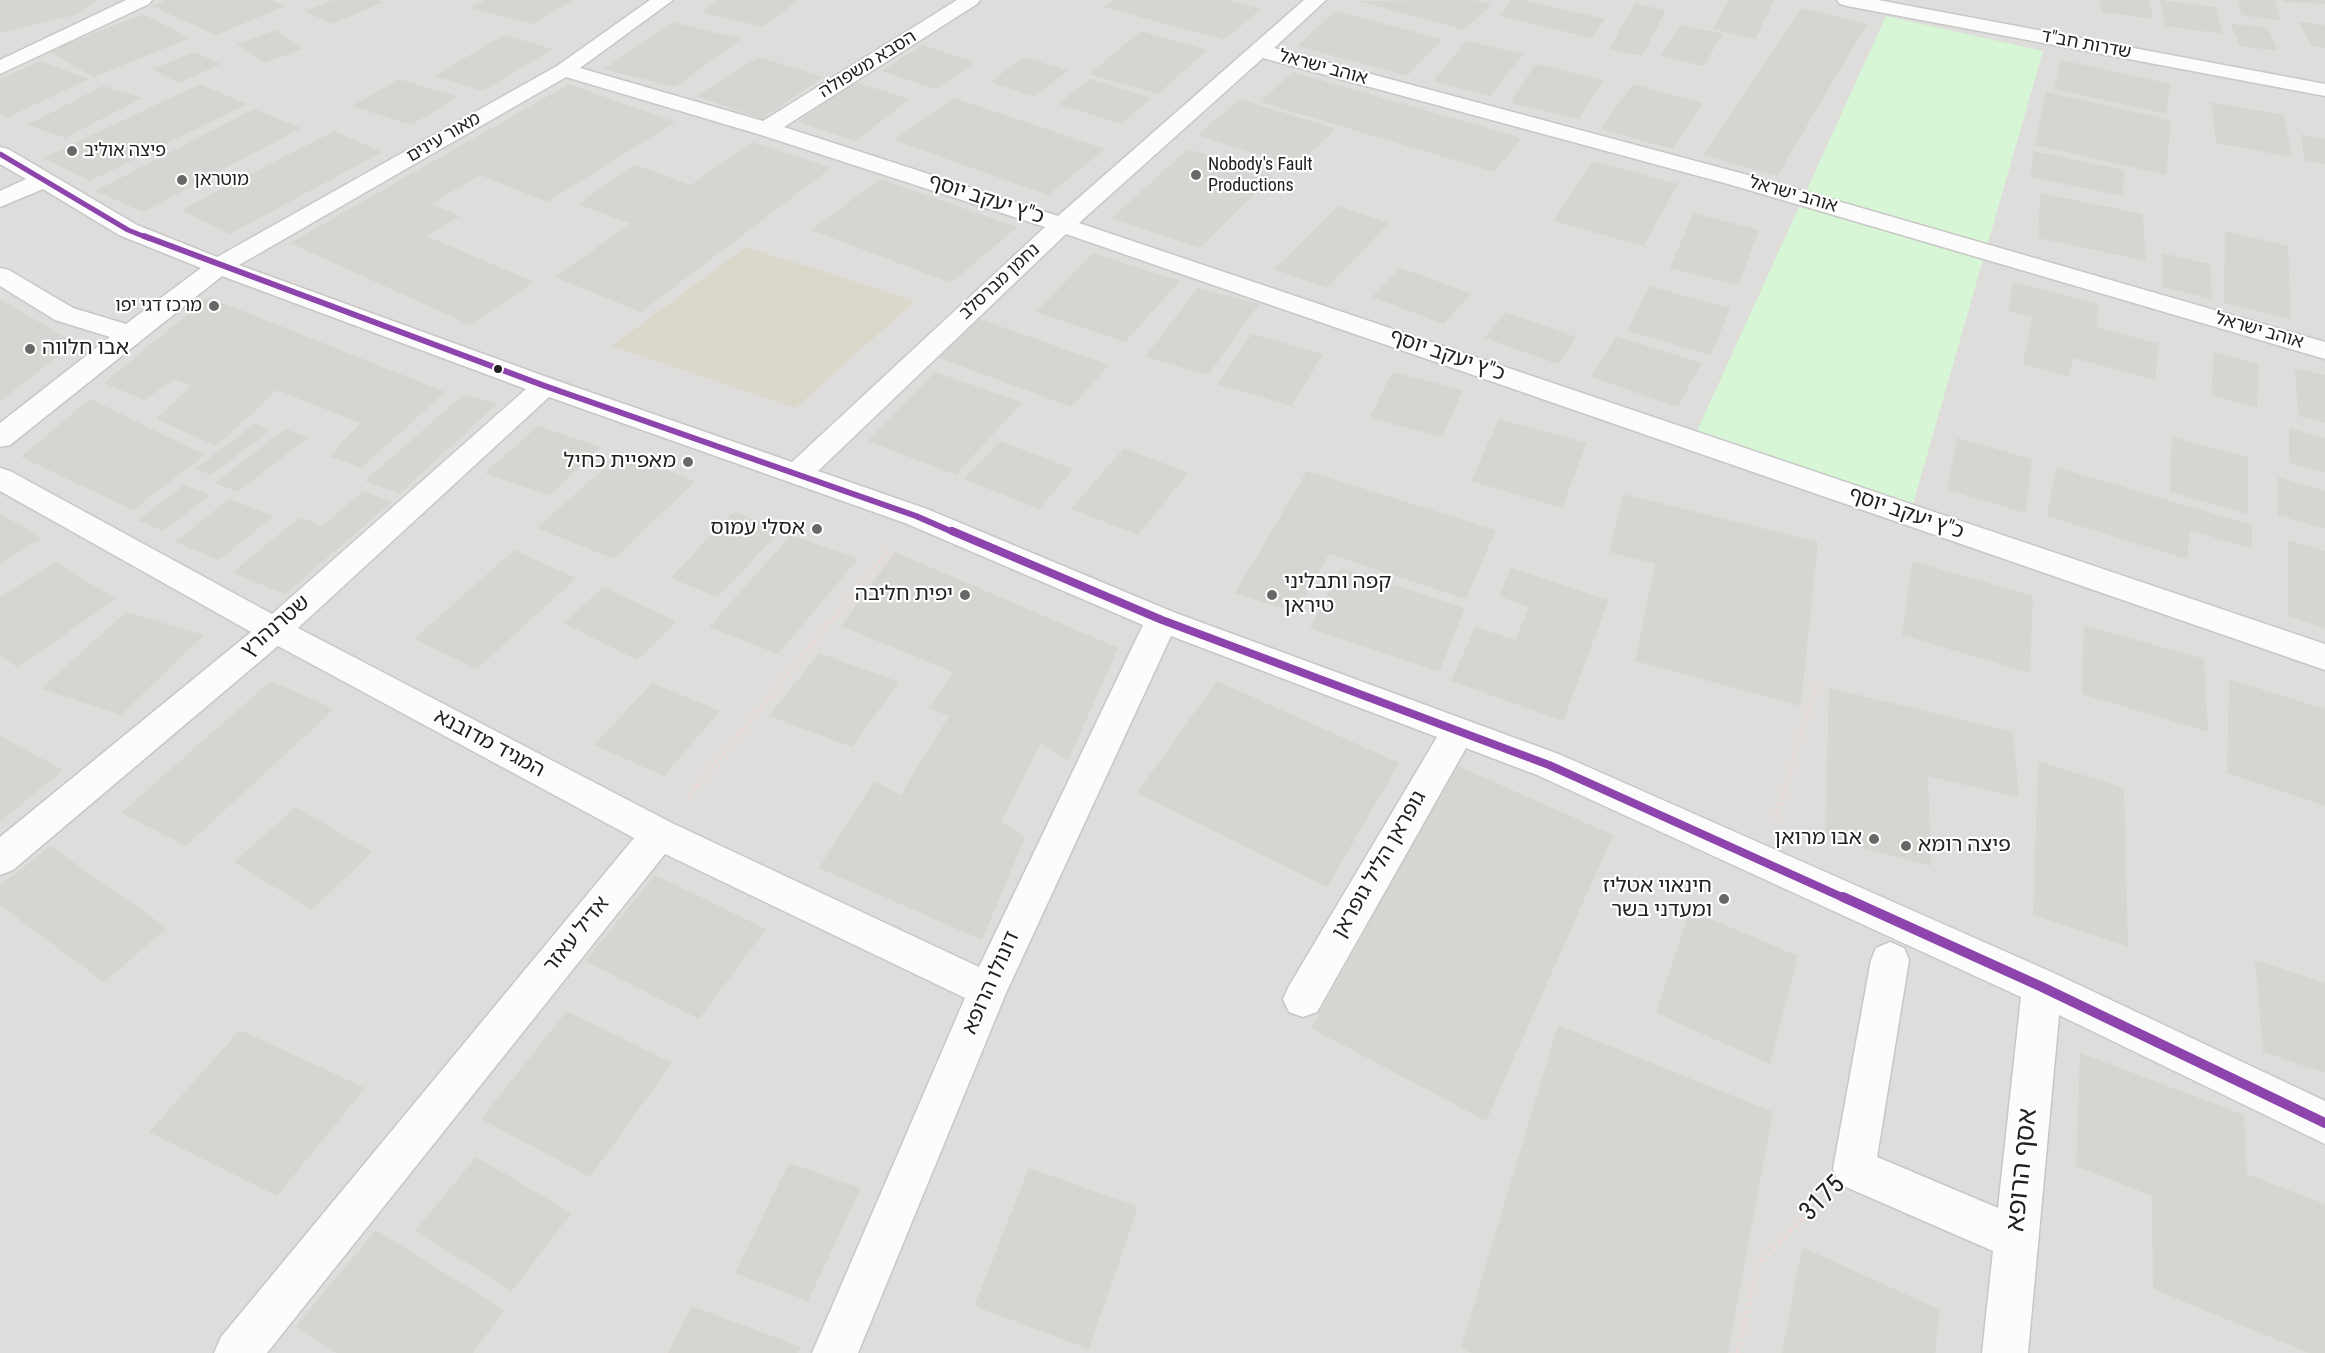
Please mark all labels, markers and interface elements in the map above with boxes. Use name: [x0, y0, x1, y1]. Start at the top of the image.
street label: שדרות חב"ד: [2039, 26, 2133, 64]
street label: הסבא משפולה: [815, 27, 921, 103]
street label: אוהב ישראל: [1276, 46, 1370, 90]
street label: מאור עינים: [403, 108, 485, 168]
place label: פיצה אוליב: [84, 140, 166, 162]
marker: פיצה אוליב: [65, 144, 79, 158]
place label: Nobody's Fault Productions: [1208, 154, 1313, 196]
marker: Nobody's Fault Productions: [1189, 168, 1203, 182]
place label: מוטראן: [194, 169, 249, 191]
street label: כ"ץ יעקב יוסף: [925, 169, 1047, 231]
street label: אוהב ישראל: [1746, 172, 1840, 218]
marker: מוטראן: [175, 173, 189, 187]
street label: נחמן מברסלב: [955, 239, 1045, 325]
place label: מרכז דגי יפו: [115, 295, 202, 317]
marker: מרכז דגי יפו: [207, 299, 221, 313]
street label: אוהב ישראל: [2212, 308, 2306, 354]
street label: כ"ץ יעקב יוסף: [1386, 324, 1508, 388]
place label: אבו חלווה: [42, 336, 129, 362]
marker: אבו חלווה: [23, 342, 37, 356]
unlabelled marker: [492, 363, 504, 375]
place label: מאפיית כחיל: [564, 449, 676, 475]
marker: מאפיית כחיל: [681, 455, 695, 469]
street label: כ"ץ יעקב יוסף: [1845, 482, 1967, 546]
place label: אסלי עמוס: [710, 516, 805, 542]
marker: אסלי עמוס: [810, 522, 824, 536]
place label: קפה ותבליני טיראן: [1284, 570, 1392, 620]
place label: יפית חליבה: [855, 582, 953, 608]
marker: יפית חליבה: [958, 588, 972, 602]
marker: קפה ותבליני טיראן: [1265, 588, 1279, 602]
street label: שטרנהרץ: [237, 590, 315, 664]
street label: המגיד מדובנא: [430, 704, 548, 784]
street label: גופראן הליל גופראן: [1328, 787, 1432, 943]
place label: אבו מרואן: [1774, 826, 1862, 852]
marker: אבו מרואן: [1867, 832, 1881, 846]
place label: פיצה רומא: [1918, 833, 2011, 859]
marker: פיצה רומא: [1899, 839, 1913, 853]
place label: חינאוי אטליז ומעדני בשר: [1603, 874, 1712, 924]
street label: אדיל עאזר: [539, 892, 615, 978]
marker: חינאוי אטליז ומעדני בשר: [1717, 892, 1731, 906]
street label: דונולו הרופא: [958, 928, 1026, 1038]
street label: אסף הרופא: [2001, 1107, 2045, 1233]
street label: 3175: [1794, 1170, 1852, 1228]

